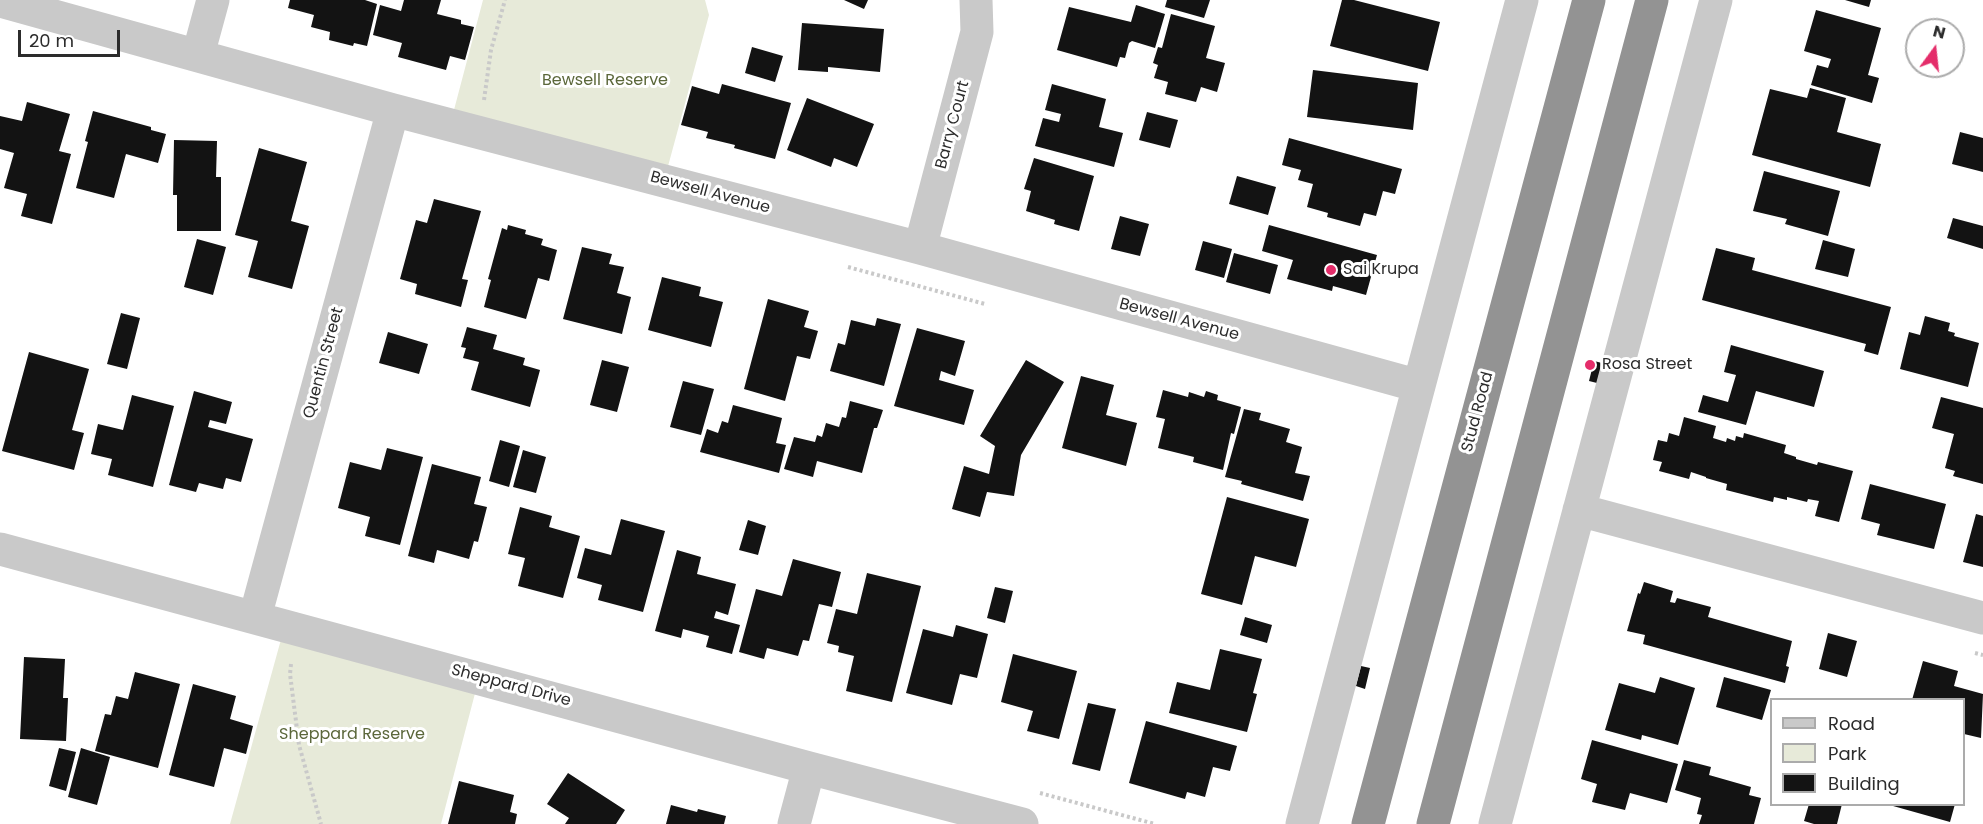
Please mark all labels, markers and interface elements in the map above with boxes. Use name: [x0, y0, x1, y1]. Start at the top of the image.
scale bar: [21, 18, 123, 56]
north arrow: [1905, 18, 1965, 78]
text: N: [1930, 19, 1948, 45]
text: 20 m: [29, 28, 74, 53]
park label: Bewsell Reserve: [542, 71, 668, 91]
street label: Barry Court: [932, 79, 974, 171]
street label: Bewsell Avenue: [648, 168, 772, 218]
place label: Sai Krupa: [1343, 260, 1419, 280]
marker: Sai Krupa: [1324, 263, 1338, 277]
street label: Bewsell Avenue: [1117, 295, 1241, 345]
street label: Quentin Street: [300, 305, 348, 421]
place label: Rosa Street: [1602, 355, 1692, 375]
marker: Rosa Street: [1583, 358, 1597, 372]
street label: Stud Road: [1458, 370, 1498, 454]
street label: Sheppard Drive: [449, 661, 573, 711]
legend: [1770, 698, 1965, 806]
text: Road: [1828, 711, 1875, 736]
park label: Sheppard Reserve: [279, 725, 425, 745]
text: Park: [1828, 741, 1867, 766]
text: Building: [1828, 771, 1900, 796]

